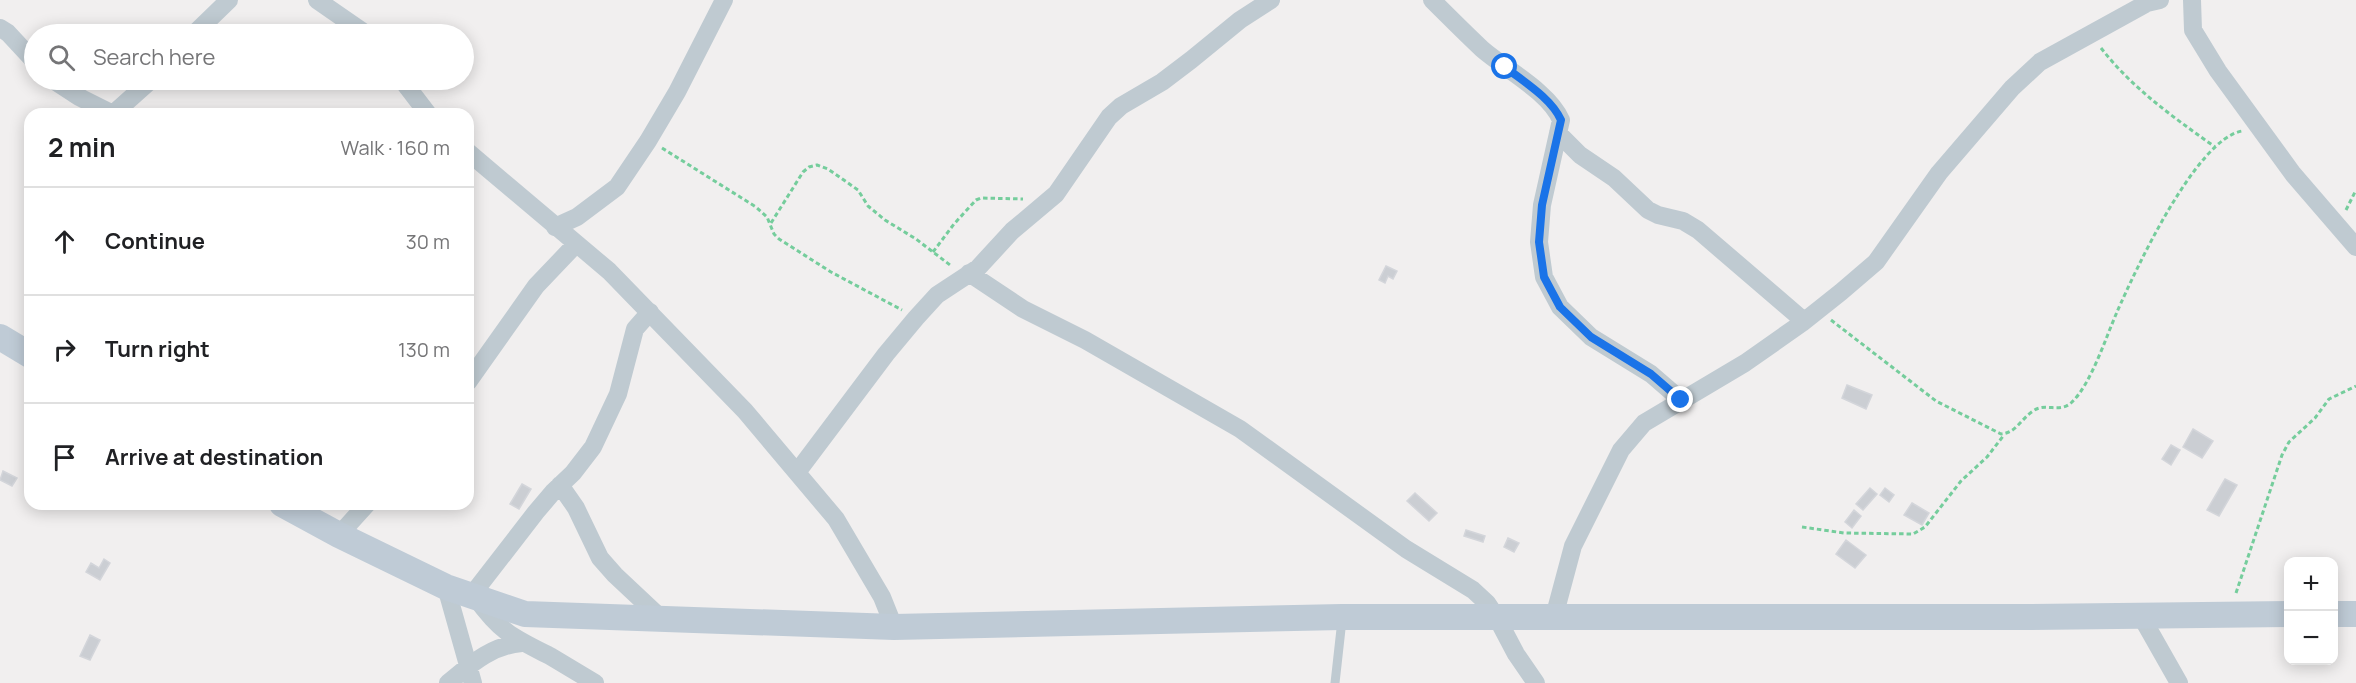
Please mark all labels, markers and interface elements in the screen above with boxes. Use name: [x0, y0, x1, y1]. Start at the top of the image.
search box: [24, 24, 474, 90]
icon: search: [45, 41, 78, 74]
text: Search here: [93, 42, 215, 72]
route start: [1491, 53, 1517, 79]
text: 2 min: [48, 129, 116, 165]
text: Walk · 160 m: [341, 134, 450, 161]
icon: ahead: [48, 225, 81, 258]
text: Continue: [105, 226, 205, 256]
text: 30 m: [406, 228, 450, 255]
icon: right: [48, 333, 81, 366]
text: Turn right: [105, 334, 210, 364]
text: 130 m: [398, 336, 450, 363]
route end: [1667, 386, 1693, 412]
icon: arrive: [48, 441, 81, 474]
text: Arrive at destination: [105, 442, 323, 472]
map controls: [2284, 557, 2338, 665]
button: +: [2284, 557, 2338, 611]
button: −: [2284, 611, 2338, 665]

